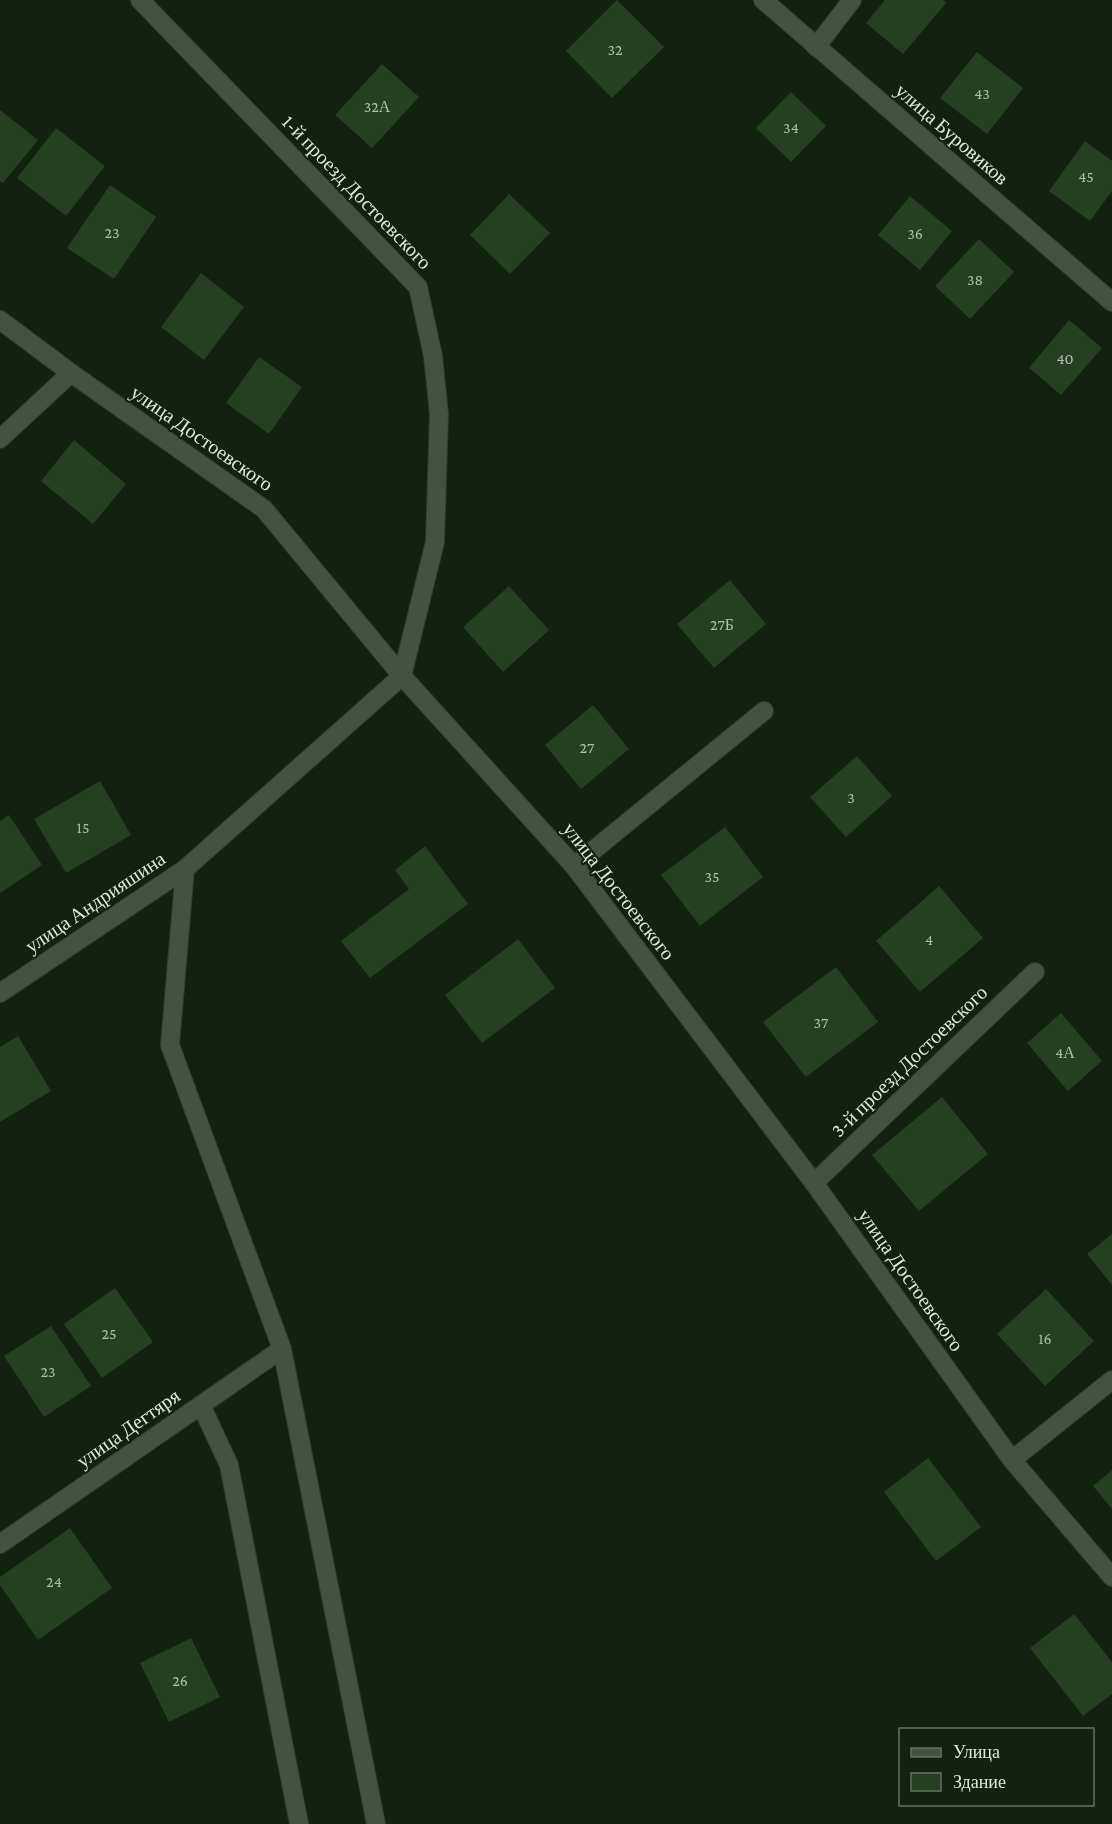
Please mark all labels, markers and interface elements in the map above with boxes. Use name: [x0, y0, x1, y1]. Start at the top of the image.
house number: 32: [607, 41, 623, 58]
street label: улица Буровиков: [890, 79, 1013, 190]
house number: 43: [974, 85, 990, 102]
house number: 32А: [364, 98, 391, 115]
street label: 1-й проезд Достоевского: [277, 111, 436, 274]
house number: 34: [783, 119, 799, 136]
house number: 45: [1078, 168, 1094, 185]
house number: 23: [104, 224, 120, 241]
house number: 36: [907, 225, 923, 242]
house number: 38: [967, 271, 983, 288]
house number: 40: [1056, 350, 1074, 367]
street label: улица Достоевского: [126, 381, 277, 496]
house number: 27Б: [710, 616, 734, 633]
house number: 27: [580, 739, 595, 756]
house number: 3: [847, 789, 855, 806]
street label: улица Достоевского: [558, 818, 679, 965]
house number: 15: [77, 819, 89, 836]
street label: улица Андрияшина: [21, 847, 170, 958]
house number: 35: [704, 868, 720, 885]
house number: 4: [925, 931, 933, 948]
street label: 3-й проезд Достоевского: [827, 981, 992, 1142]
house number: 37: [814, 1014, 829, 1031]
house number: 4А: [1055, 1044, 1075, 1061]
street label: улица Достоевского: [853, 1205, 968, 1356]
house number: 25: [101, 1325, 117, 1342]
house number: 16: [1038, 1330, 1052, 1347]
house number: 23: [40, 1363, 56, 1380]
street label: улица Дегтяря: [72, 1384, 184, 1473]
house number: 24: [46, 1573, 62, 1590]
house number: 26: [172, 1672, 188, 1689]
legend: [899, 1728, 1094, 1806]
text: Улица: [953, 1742, 1000, 1762]
text: Здание: [953, 1772, 1006, 1792]

